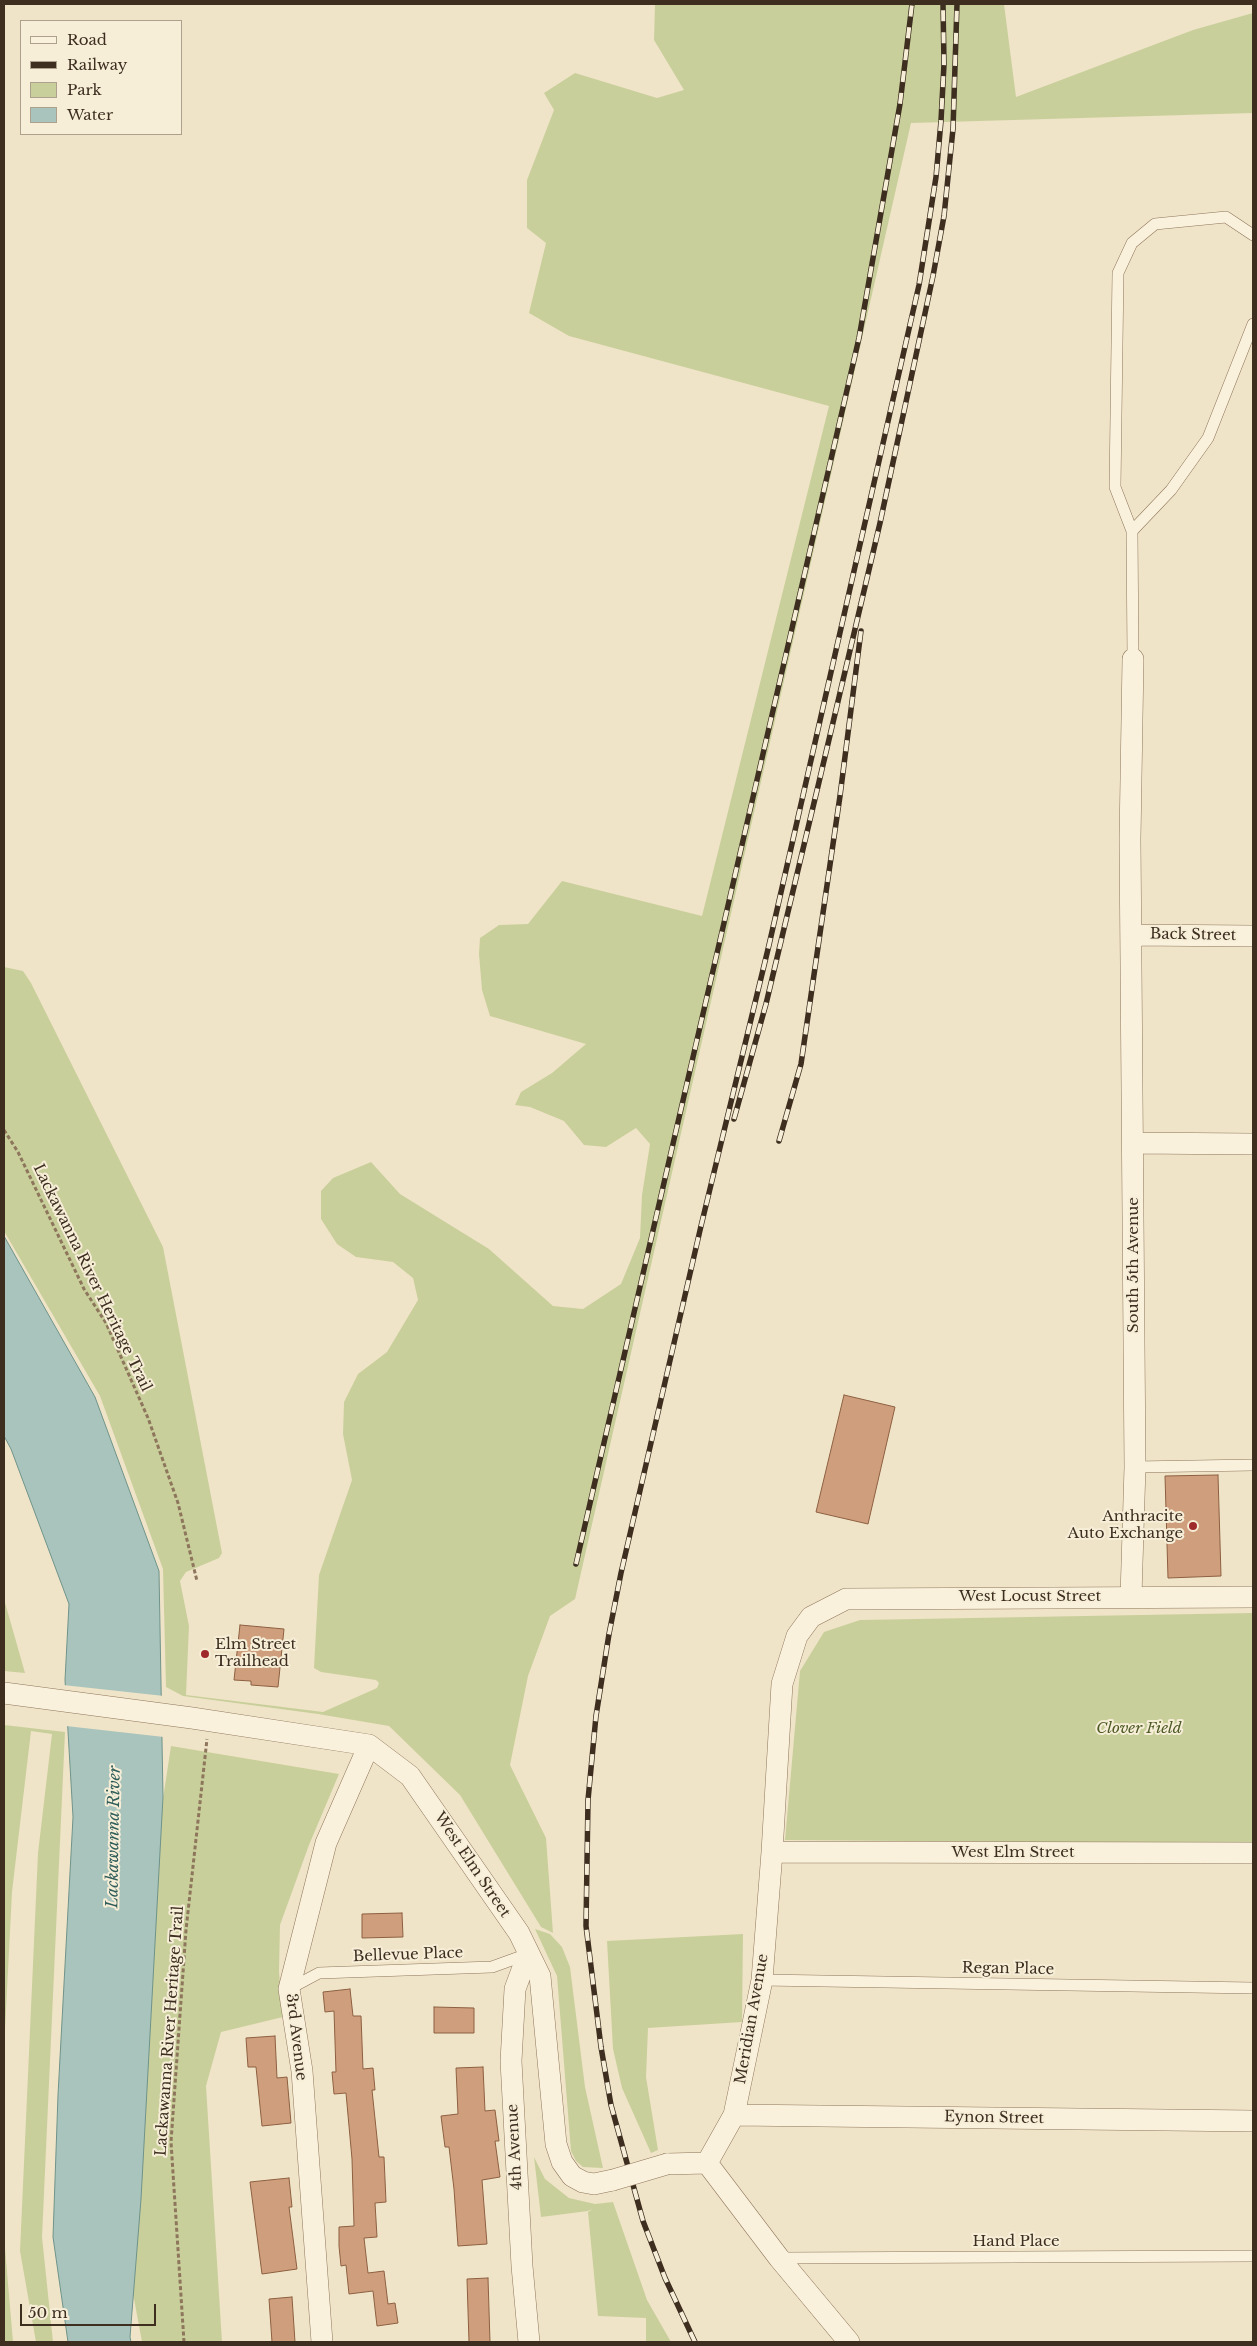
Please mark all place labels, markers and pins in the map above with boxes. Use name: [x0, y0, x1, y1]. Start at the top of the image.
place label: Anthracite Auto Exchange: [1068, 1508, 1183, 1543]
marker: Anthracite Auto Exchange: [1187, 1520, 1199, 1532]
place label: Elm Street Trailhead: [215, 1636, 296, 1671]
marker: Elm Street Trailhead: [199, 1648, 211, 1660]

